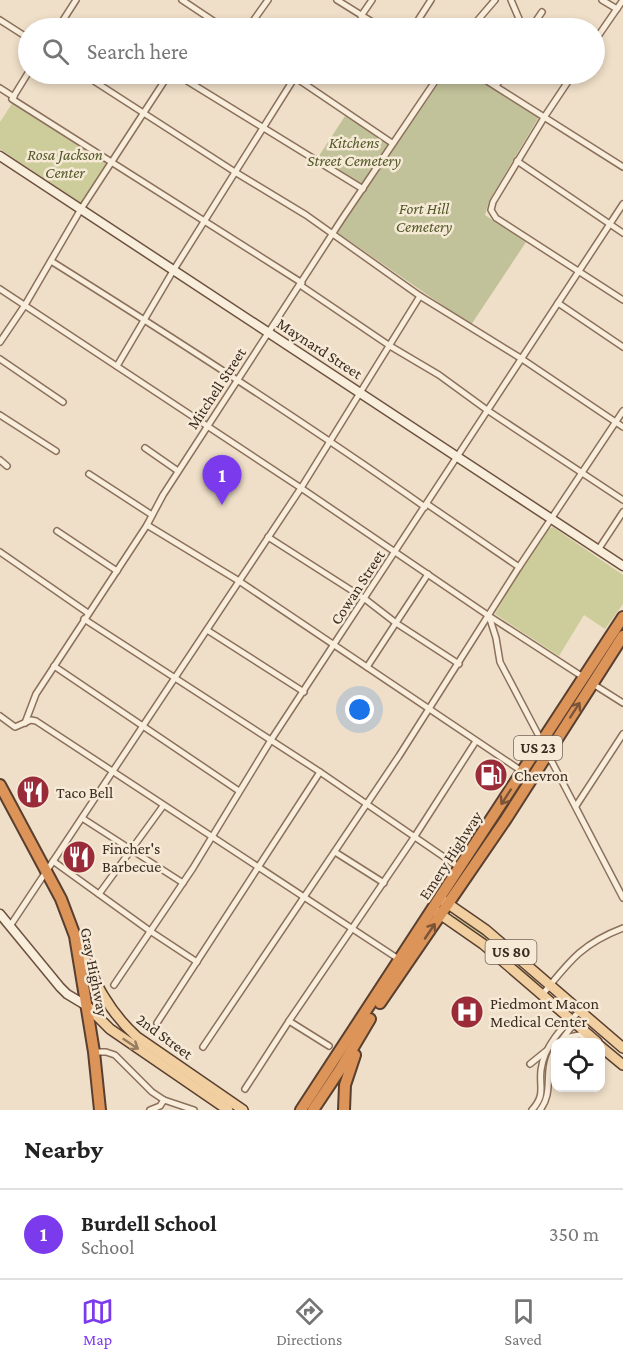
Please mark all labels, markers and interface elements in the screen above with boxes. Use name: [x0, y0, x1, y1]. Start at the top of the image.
search box: [18, 18, 605, 84]
icon: search: [39, 35, 72, 68]
text: Search here: [87, 39, 188, 64]
park label: Kitchens Street Cemetery: [307, 134, 401, 170]
park label: Rosa Jackson Center: [27, 146, 103, 181]
park label: Fort Hill Cemetery: [396, 200, 453, 236]
street label: Maynard Street: [273, 315, 366, 384]
street label: Mitchell Street: [184, 344, 249, 432]
pin: 1: [202, 456, 242, 505]
street label: Cowan Street: [327, 546, 388, 628]
your location: [345, 695, 374, 724]
one-way arrow: [569, 702, 582, 719]
road number: US 23: [514, 736, 562, 760]
fuel station icon: Chevron: [473, 757, 509, 793]
place label: Chevron: [514, 767, 569, 784]
restaurant icon: Taco Bell: [15, 774, 51, 810]
place label: Taco Bell: [56, 784, 113, 801]
one-way arrow: [500, 788, 512, 805]
street label: Emery Highway: [416, 807, 487, 903]
restaurant icon: Fincher's Barbecue: [61, 839, 97, 875]
place label: Fincher's Barbecue: [102, 840, 161, 875]
one-way arrow: [424, 924, 436, 940]
street label: Gray Highway: [77, 926, 112, 1019]
road number: US 80: [486, 940, 536, 964]
hospital icon: Piedmont Macon Medical Center: [449, 994, 485, 1030]
place label: Piedmont Macon Medical Center: [490, 995, 600, 1030]
street label: 2nd Street: [133, 1010, 197, 1063]
one-way arrow: [123, 1038, 139, 1050]
map controls: [551, 1038, 605, 1092]
button: locate: [551, 1038, 605, 1092]
text: Nearby: [24, 1135, 103, 1164]
text: Burdell School: [81, 1211, 217, 1236]
text: 1: [40, 1223, 47, 1245]
text: 350 m: [549, 1223, 599, 1245]
text: School: [81, 1236, 134, 1258]
tab: Map: [81, 1295, 114, 1348]
tab: Directions: [276, 1295, 342, 1348]
tab: Saved: [504, 1295, 542, 1348]

